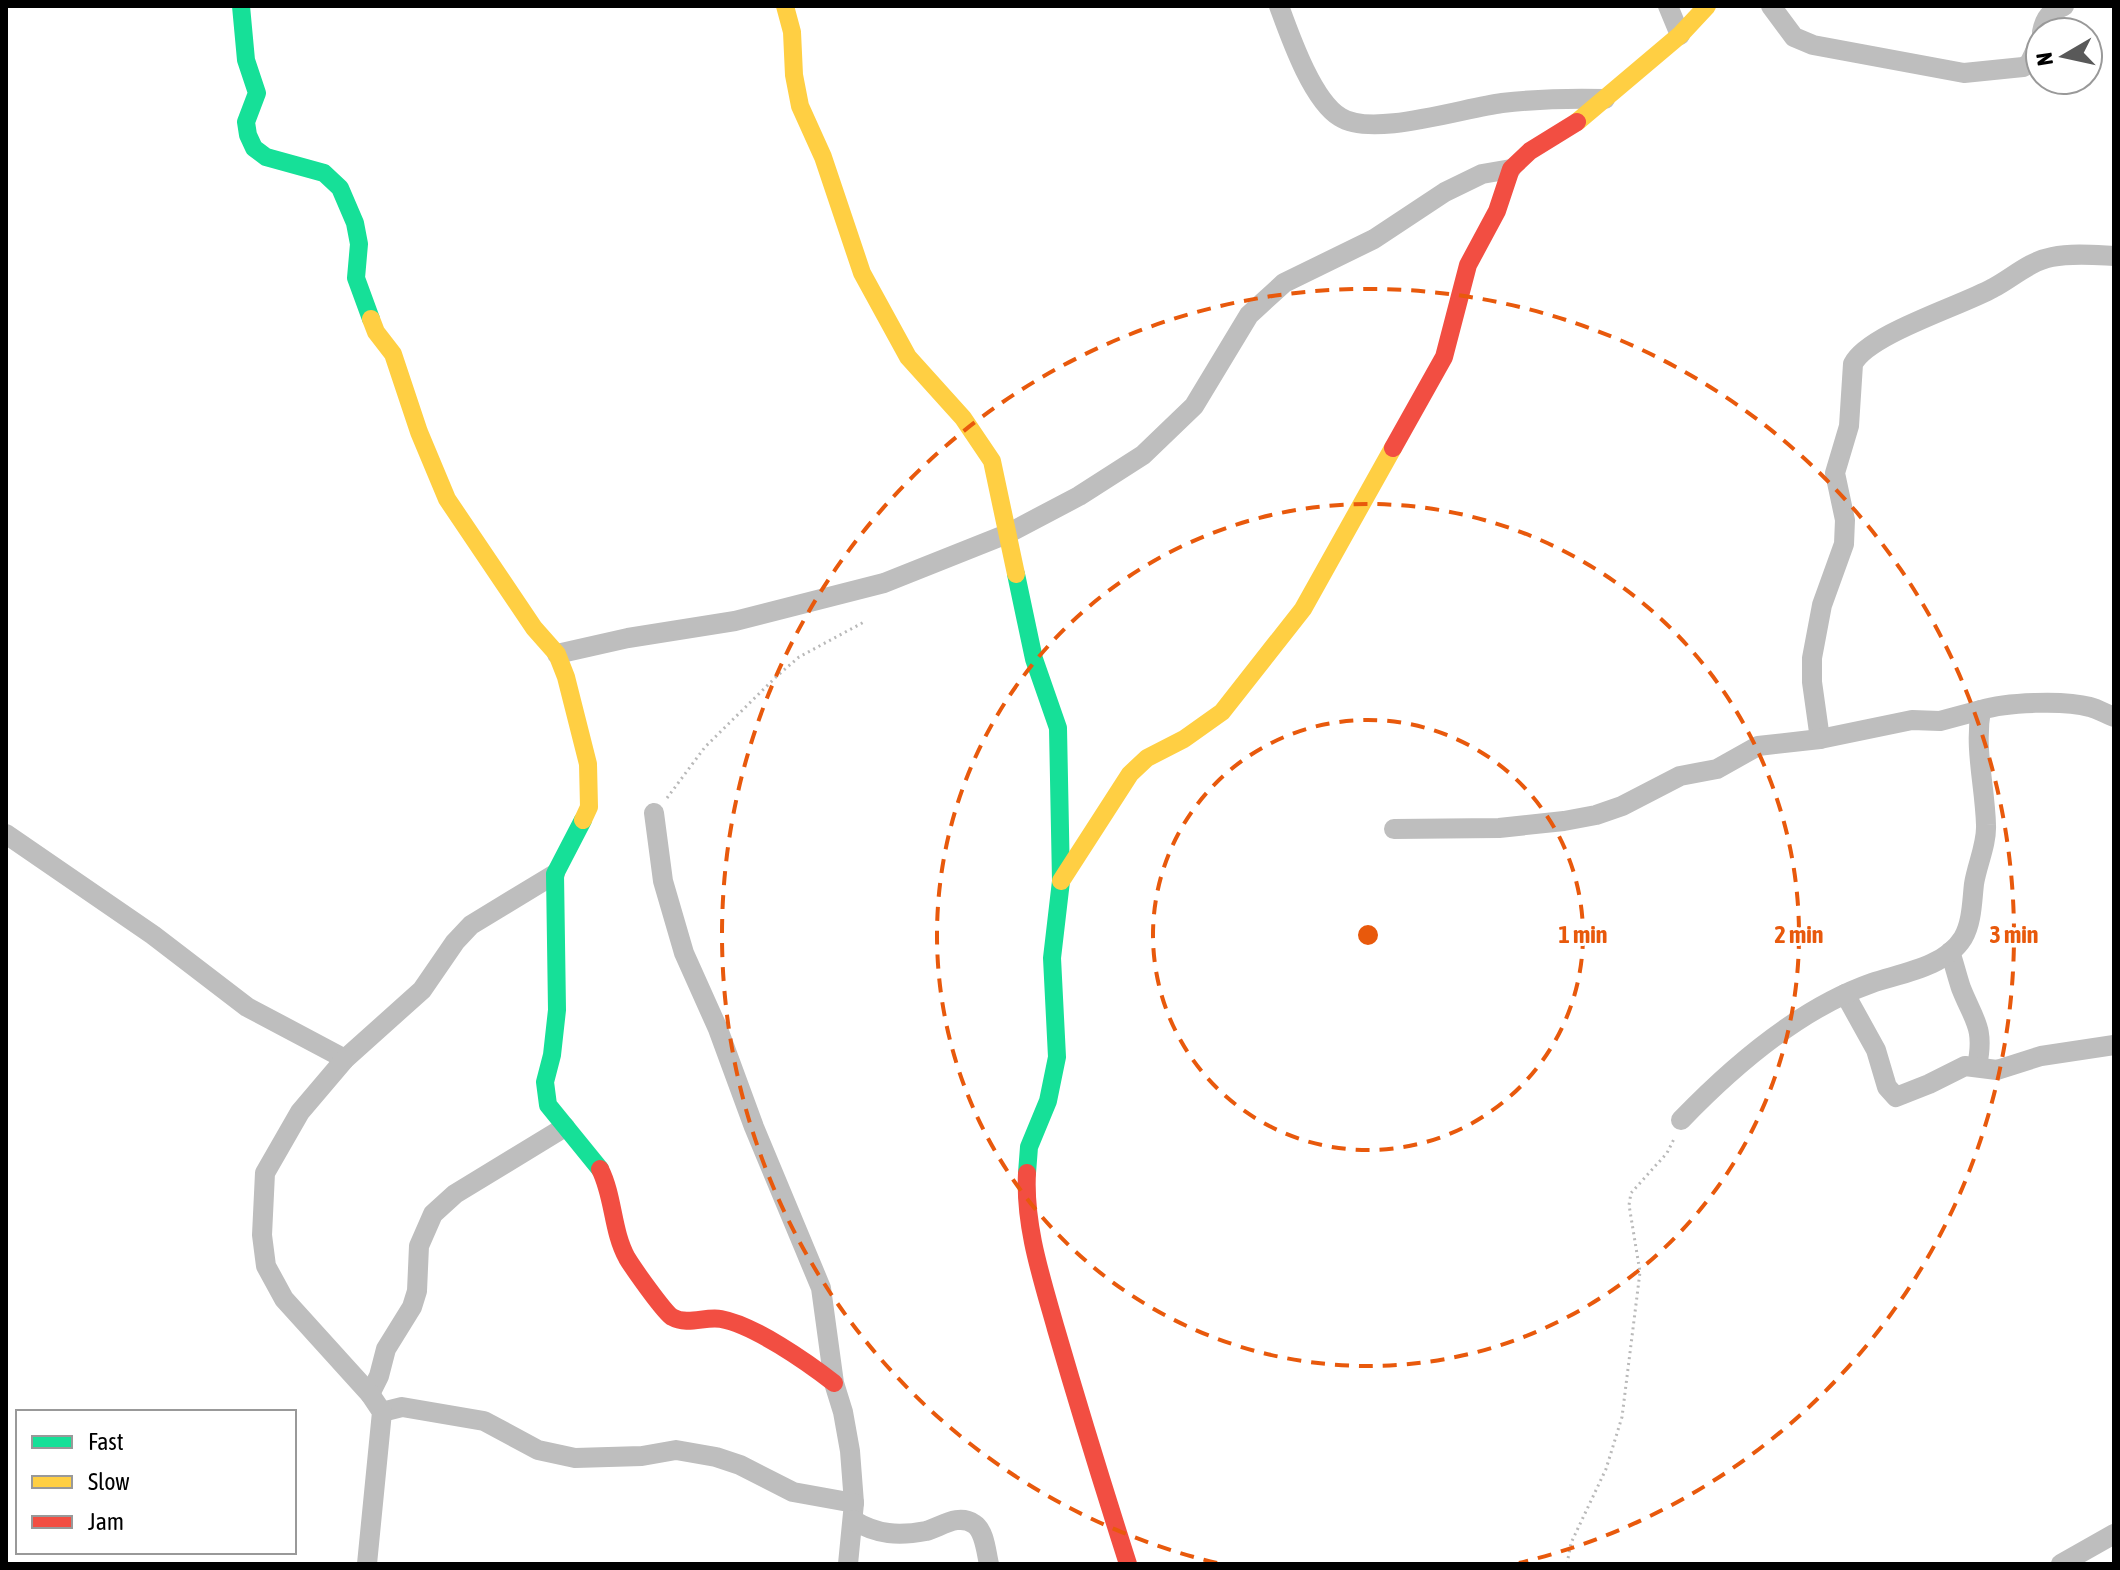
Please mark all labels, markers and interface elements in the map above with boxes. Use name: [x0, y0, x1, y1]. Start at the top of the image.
north arrow: [2024, 16, 2104, 96]
text: N: [2030, 51, 2058, 68]
centre of rings: [1354, 921, 1382, 949]
text: 1 min: [1558, 921, 1608, 948]
text: 2 min: [1774, 921, 1824, 948]
text: 3 min: [1989, 921, 2039, 948]
legend: [16, 1410, 296, 1554]
text: Fast: [88, 1428, 124, 1455]
text: Slow: [88, 1468, 130, 1495]
text: Jam: [88, 1508, 124, 1535]

